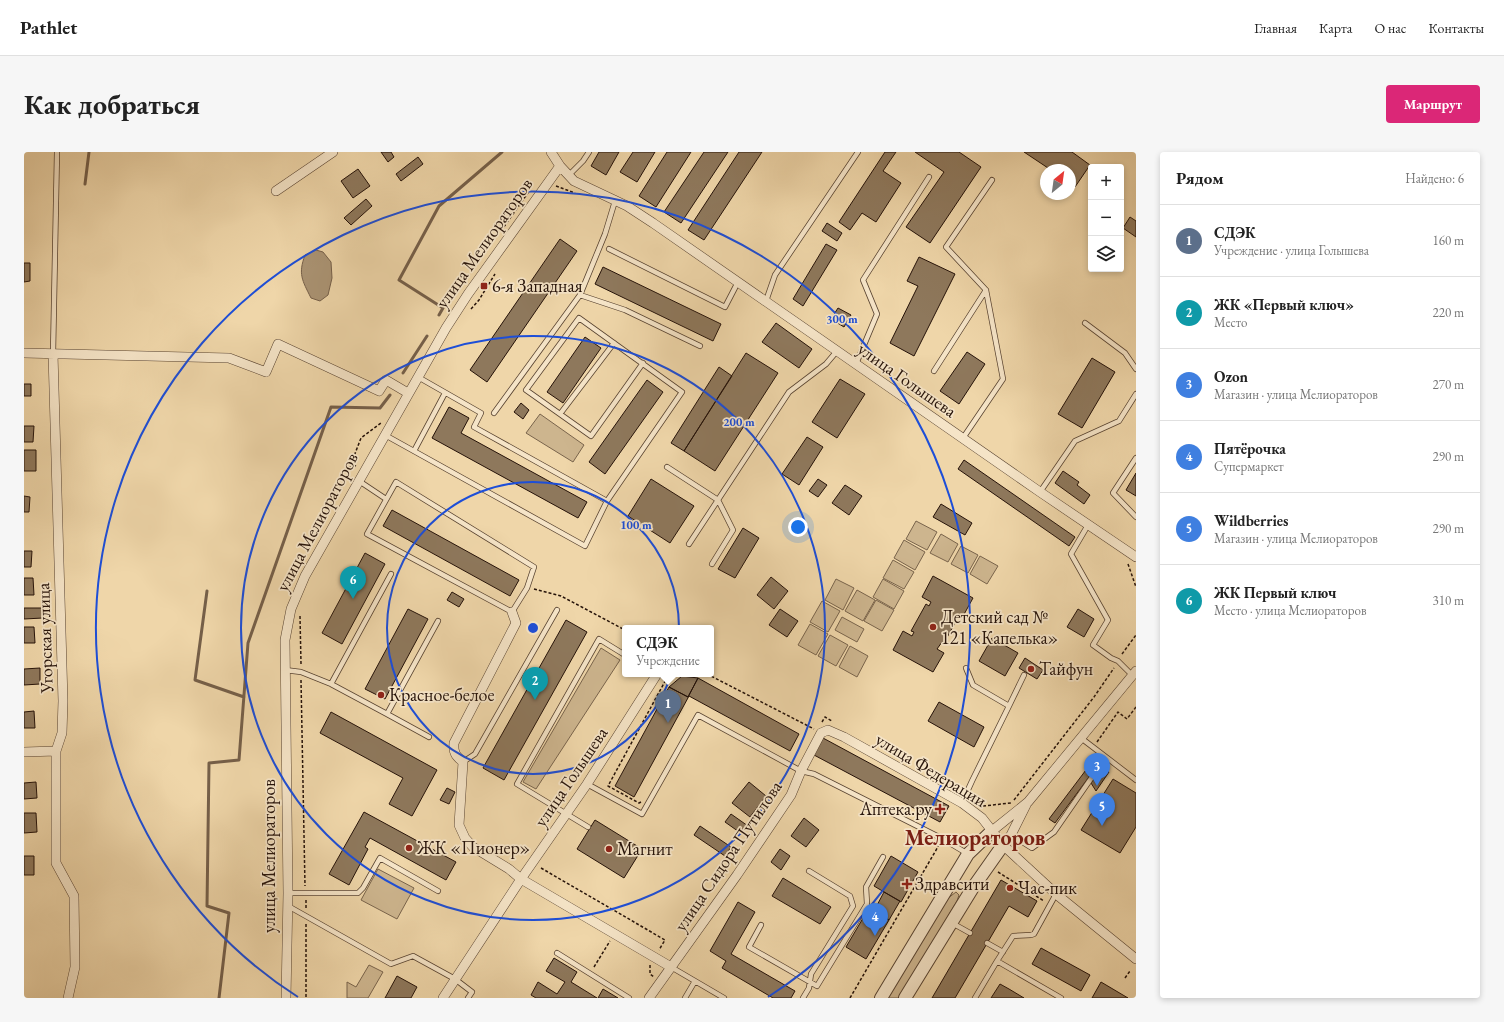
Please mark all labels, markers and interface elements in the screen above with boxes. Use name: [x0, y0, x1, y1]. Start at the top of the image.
text: Pathlet: [20, 15, 77, 40]
text: Главная: [1254, 19, 1297, 37]
text: Карта: [1319, 19, 1352, 37]
text: О нас: [1374, 19, 1406, 37]
text: Контакты: [1428, 19, 1484, 37]
button: Маршрут: [1386, 85, 1480, 123]
text: Как добраться: [24, 86, 200, 122]
north arrow: [1040, 164, 1076, 200]
map controls: [1088, 164, 1124, 272]
button: +: [1088, 164, 1124, 200]
text: Рядом: [1176, 167, 1224, 189]
text: Найдено: 6: [1405, 170, 1464, 187]
street label: улица Мелиораторов: [430, 173, 537, 312]
button: −: [1088, 200, 1124, 236]
text: СДЭК: [1214, 223, 1256, 242]
text: 1: [1186, 232, 1192, 249]
text: 160 m: [1433, 232, 1464, 249]
button: layers: [1088, 236, 1124, 272]
text: Учреждение · улица Голышева: [1214, 242, 1369, 259]
place label: 6-я Западная: [492, 274, 583, 297]
marker: 6-я Западная: [479, 281, 489, 291]
text: ЖК «Первый ключ»: [1214, 295, 1354, 314]
text: 2: [1186, 304, 1192, 321]
text: 220 m: [1433, 304, 1464, 321]
text: 300 m: [826, 311, 858, 327]
text: Место: [1214, 314, 1247, 331]
street label: улица Голышева: [853, 337, 962, 423]
text: Ozon: [1214, 367, 1248, 386]
text: 3: [1186, 376, 1192, 393]
text: 270 m: [1433, 376, 1464, 393]
text: Магазин · улица Мелиораторов: [1214, 386, 1378, 403]
text: 200 m: [723, 414, 755, 430]
text: Пятёрочка: [1214, 439, 1286, 458]
street label: улица Мелиораторов: [270, 448, 363, 595]
text: 4: [1186, 448, 1192, 465]
text: 290 m: [1433, 448, 1464, 465]
text: Супермаркет: [1214, 458, 1284, 475]
text: Wildberries: [1214, 511, 1289, 530]
text: 100 m: [620, 517, 652, 533]
your location: [788, 517, 808, 537]
text: 5: [1186, 520, 1192, 537]
text: 290 m: [1433, 520, 1464, 537]
text: Магазин · улица Мелиораторов: [1214, 530, 1378, 547]
pin: 6: [340, 566, 366, 599]
street label: Угорская улица: [31, 581, 58, 695]
text: ЖК Первый ключ: [1214, 583, 1337, 602]
text: 6: [1186, 592, 1192, 609]
text: 310 m: [1433, 592, 1464, 609]
text: Место · улица Мелиораторов: [1214, 602, 1366, 619]
place label: Детский сад № 121 «Капелька»: [941, 605, 1058, 649]
centre of rings: [526, 621, 540, 635]
marker: Детский сад № 121 «Капелька»: [928, 622, 938, 632]
popup: [622, 625, 714, 677]
text: СДЭК: [636, 633, 678, 652]
text: Учреждение: [636, 652, 700, 669]
place label: Тайфун: [1039, 657, 1093, 680]
marker: Тайфун: [1026, 664, 1036, 674]
pin: 2: [522, 667, 548, 700]
place label: Красное-белое: [389, 683, 494, 706]
marker: Красное-белое: [376, 690, 386, 700]
pin: 1: [655, 690, 681, 723]
street label: улица Голышева: [529, 722, 613, 831]
street label: улица Федерации: [871, 727, 992, 812]
pin: 3: [1084, 753, 1110, 786]
street label: улица Сидора Путилова: [669, 775, 787, 935]
street label: улица Мелиораторов: [257, 779, 280, 933]
pin: 5: [1089, 793, 1115, 826]
place label: Аптека.ру: [859, 797, 932, 820]
marker: Аптека.ру: [935, 804, 945, 814]
district label: Мелиораторов: [905, 823, 1046, 852]
place label: ЖК «Пионер»: [416, 836, 530, 859]
place label: Магнит: [617, 837, 673, 860]
marker: ЖК «Пионер»: [404, 843, 414, 853]
marker: Магнит: [604, 844, 614, 854]
place label: Здравсити: [915, 872, 990, 895]
place label: Час-пик: [1018, 876, 1077, 899]
marker: Здравсити: [902, 879, 912, 889]
marker: Час-пик: [1005, 883, 1015, 893]
pin: 4: [862, 903, 888, 936]

